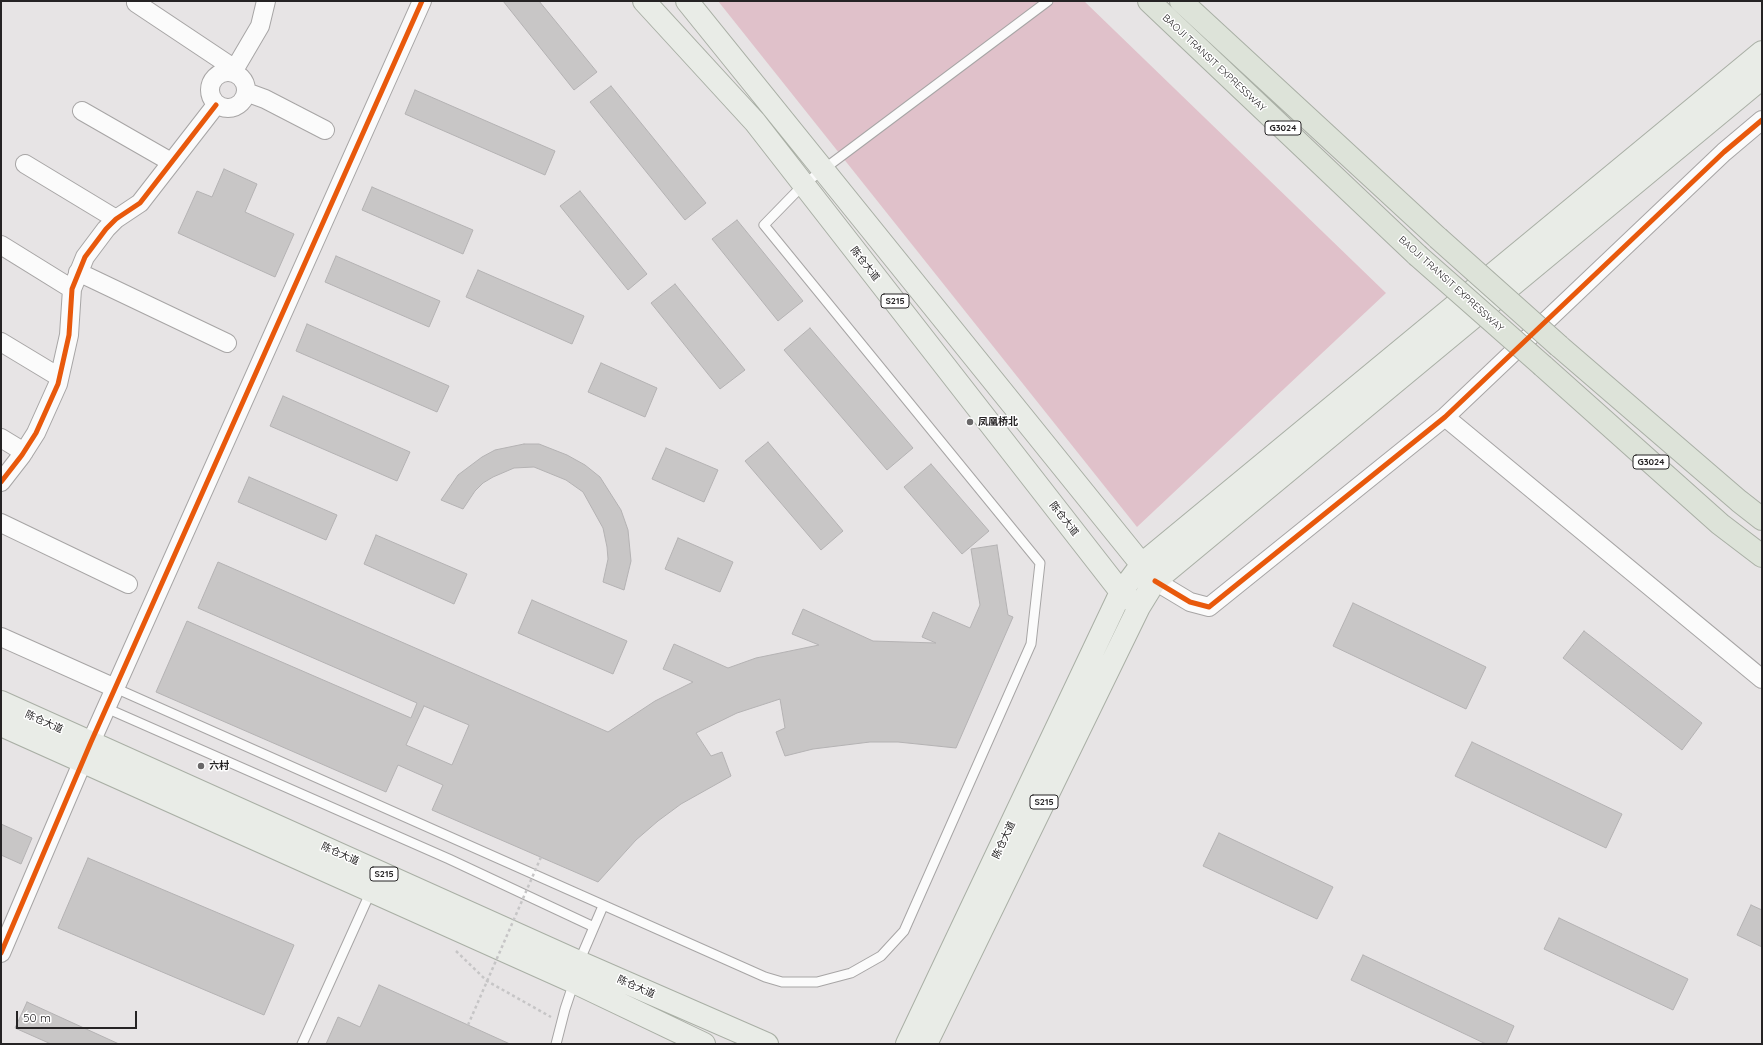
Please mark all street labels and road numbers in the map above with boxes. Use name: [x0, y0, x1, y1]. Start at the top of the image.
street label: BAOJI TRANSIT EXPRESSWAY: [1160, 12, 1268, 114]
road number: G3024: [1265, 121, 1301, 135]
street label: BAOJI TRANSIT EXPRESSWAY: [1396, 234, 1506, 334]
street label: 陈仓大道: [848, 245, 882, 283]
road number: S215: [881, 294, 909, 308]
road number: G3024: [1633, 455, 1669, 469]
street label: 陈仓大道: [1047, 500, 1081, 538]
street label: 陈仓大道: [23, 708, 65, 736]
road number: S215: [1030, 795, 1058, 809]
street label: 陈仓大道: [990, 819, 1018, 861]
street label: 陈仓大道: [319, 840, 361, 868]
road number: S215: [370, 867, 398, 881]
street label: 陈仓大道: [615, 973, 657, 1001]

